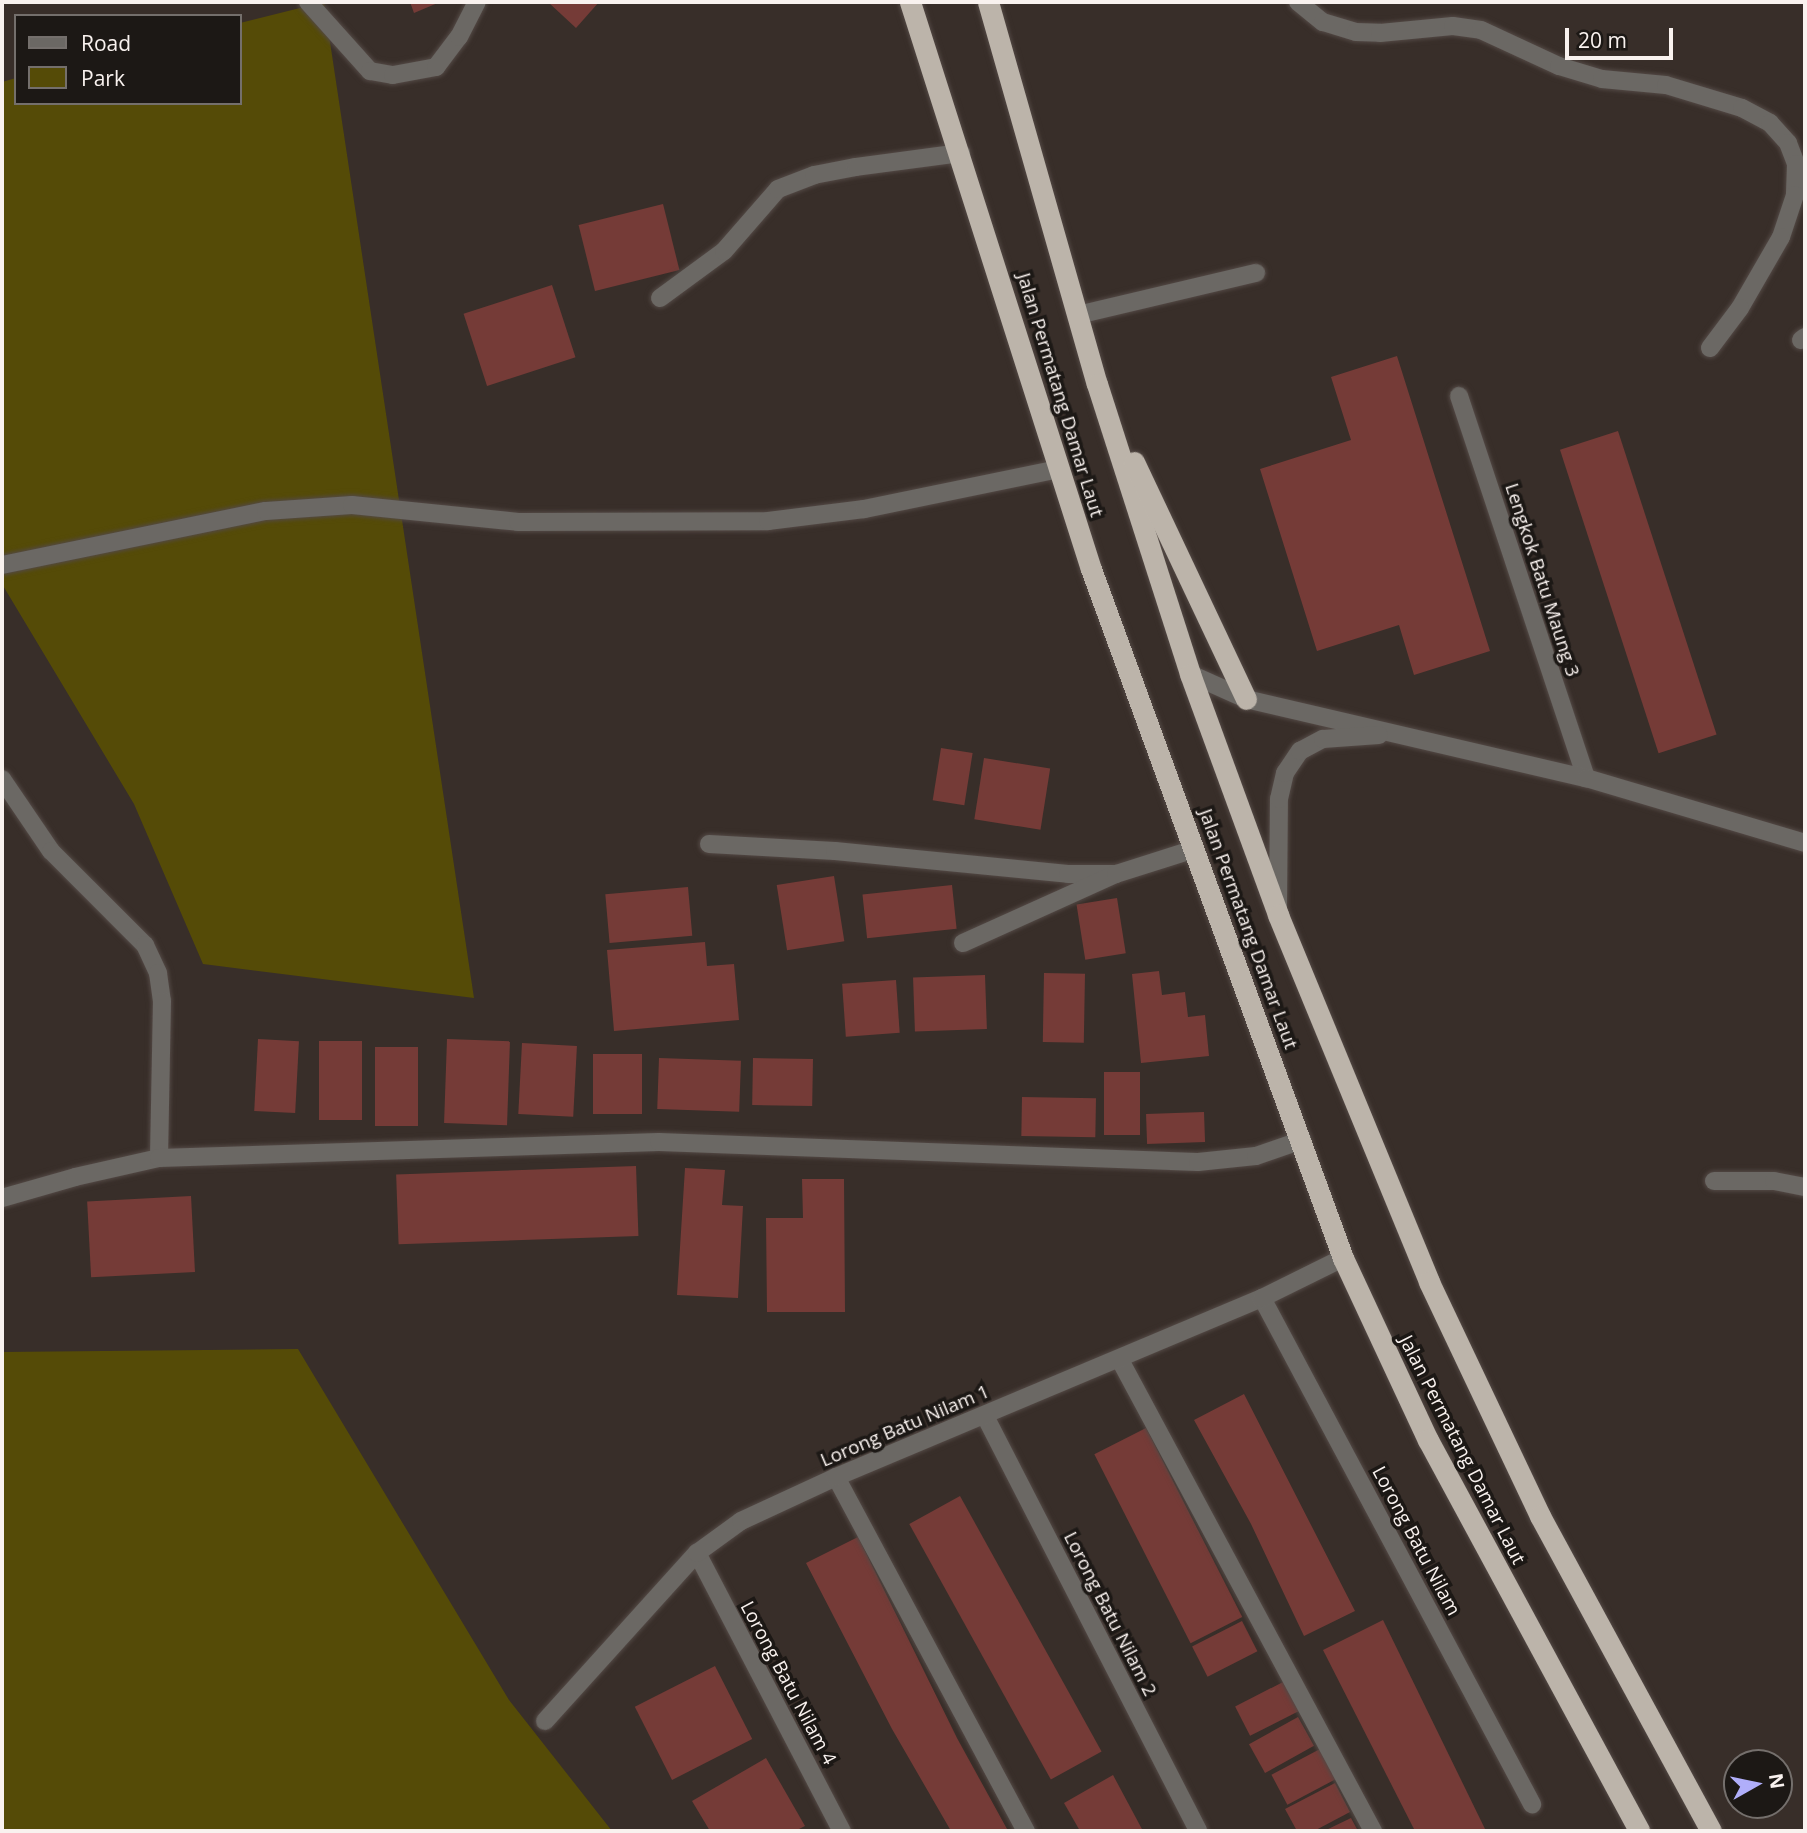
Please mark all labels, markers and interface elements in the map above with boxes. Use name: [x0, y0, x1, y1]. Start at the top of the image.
legend: [14, 14, 242, 105]
scale bar: [1569, 14, 1678, 58]
text: 20 m: [1578, 26, 1627, 54]
text: Road: [81, 29, 131, 57]
text: Park: [81, 64, 125, 92]
street label: Jalan Permatang Damar Laut: [1012, 270, 1108, 520]
street label: Lengkok Batu Maung 3: [1500, 480, 1584, 680]
street label: Jalan Permatang Damar Laut: [1194, 806, 1302, 1052]
street label: Jalan Permatang Damar Laut: [1394, 1332, 1530, 1568]
street label: Lorong Batu Nilam 1: [817, 1380, 993, 1472]
street label: Lorong Batu Nilam: [1367, 1463, 1465, 1619]
street label: Lorong Batu Nilam 2: [1059, 1528, 1161, 1700]
street label: Lorong Batu Nilam 4: [735, 1598, 841, 1768]
north arrow: [1723, 1749, 1793, 1819]
text: N: [1763, 1771, 1791, 1791]

